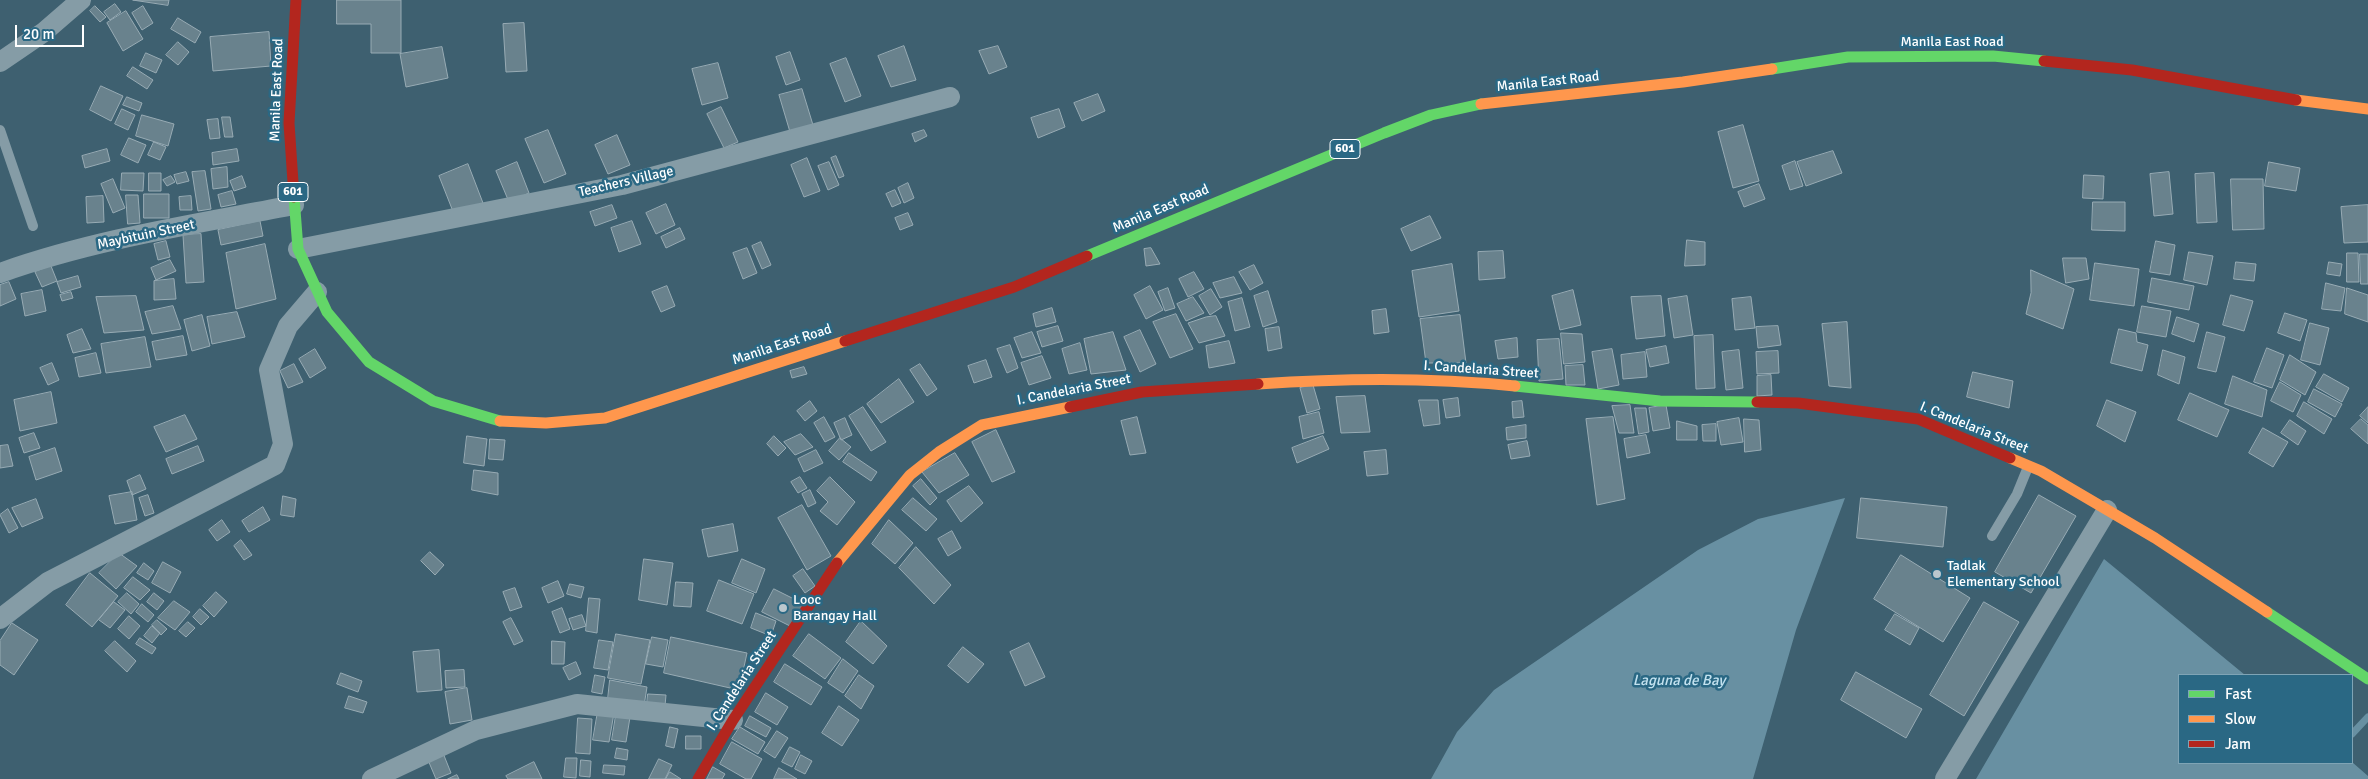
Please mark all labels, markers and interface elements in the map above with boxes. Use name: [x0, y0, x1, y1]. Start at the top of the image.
scale bar: [18, 15, 86, 47]
text: 20 m: [23, 25, 54, 43]
street label: Manila East Road: [1900, 34, 2004, 50]
street label: Manila East Road: [267, 38, 287, 142]
street label: Manila East Road: [1496, 68, 1600, 96]
road number: 601: [1330, 140, 1360, 158]
street label: Teachers Village: [577, 163, 675, 201]
street label: Manila East Road: [1110, 181, 1212, 237]
road number: 601: [278, 182, 308, 202]
street label: Maybituin Street: [96, 216, 196, 254]
street label: Manila East Road: [730, 321, 834, 369]
street label: I. Candelaria Street: [1423, 358, 1539, 382]
street label: I. Candelaria Street: [1016, 371, 1132, 409]
street label: I. Candelaria Street: [1917, 399, 2031, 457]
place label: Tadlak Elementary School: [1947, 558, 2060, 590]
marker: Tadlak Elementary School: [1931, 568, 1943, 580]
place label: Looc Barangay Hall: [793, 592, 877, 624]
marker: Looc Barangay Hall: [777, 602, 789, 614]
street label: I. Candelaria Street: [704, 628, 780, 734]
water label: Laguna de Bay: [1633, 672, 1725, 690]
legend: [2178, 674, 2353, 764]
text: Fast: [2225, 685, 2252, 703]
text: Slow: [2225, 710, 2256, 728]
text: Jam: [2225, 735, 2251, 753]

